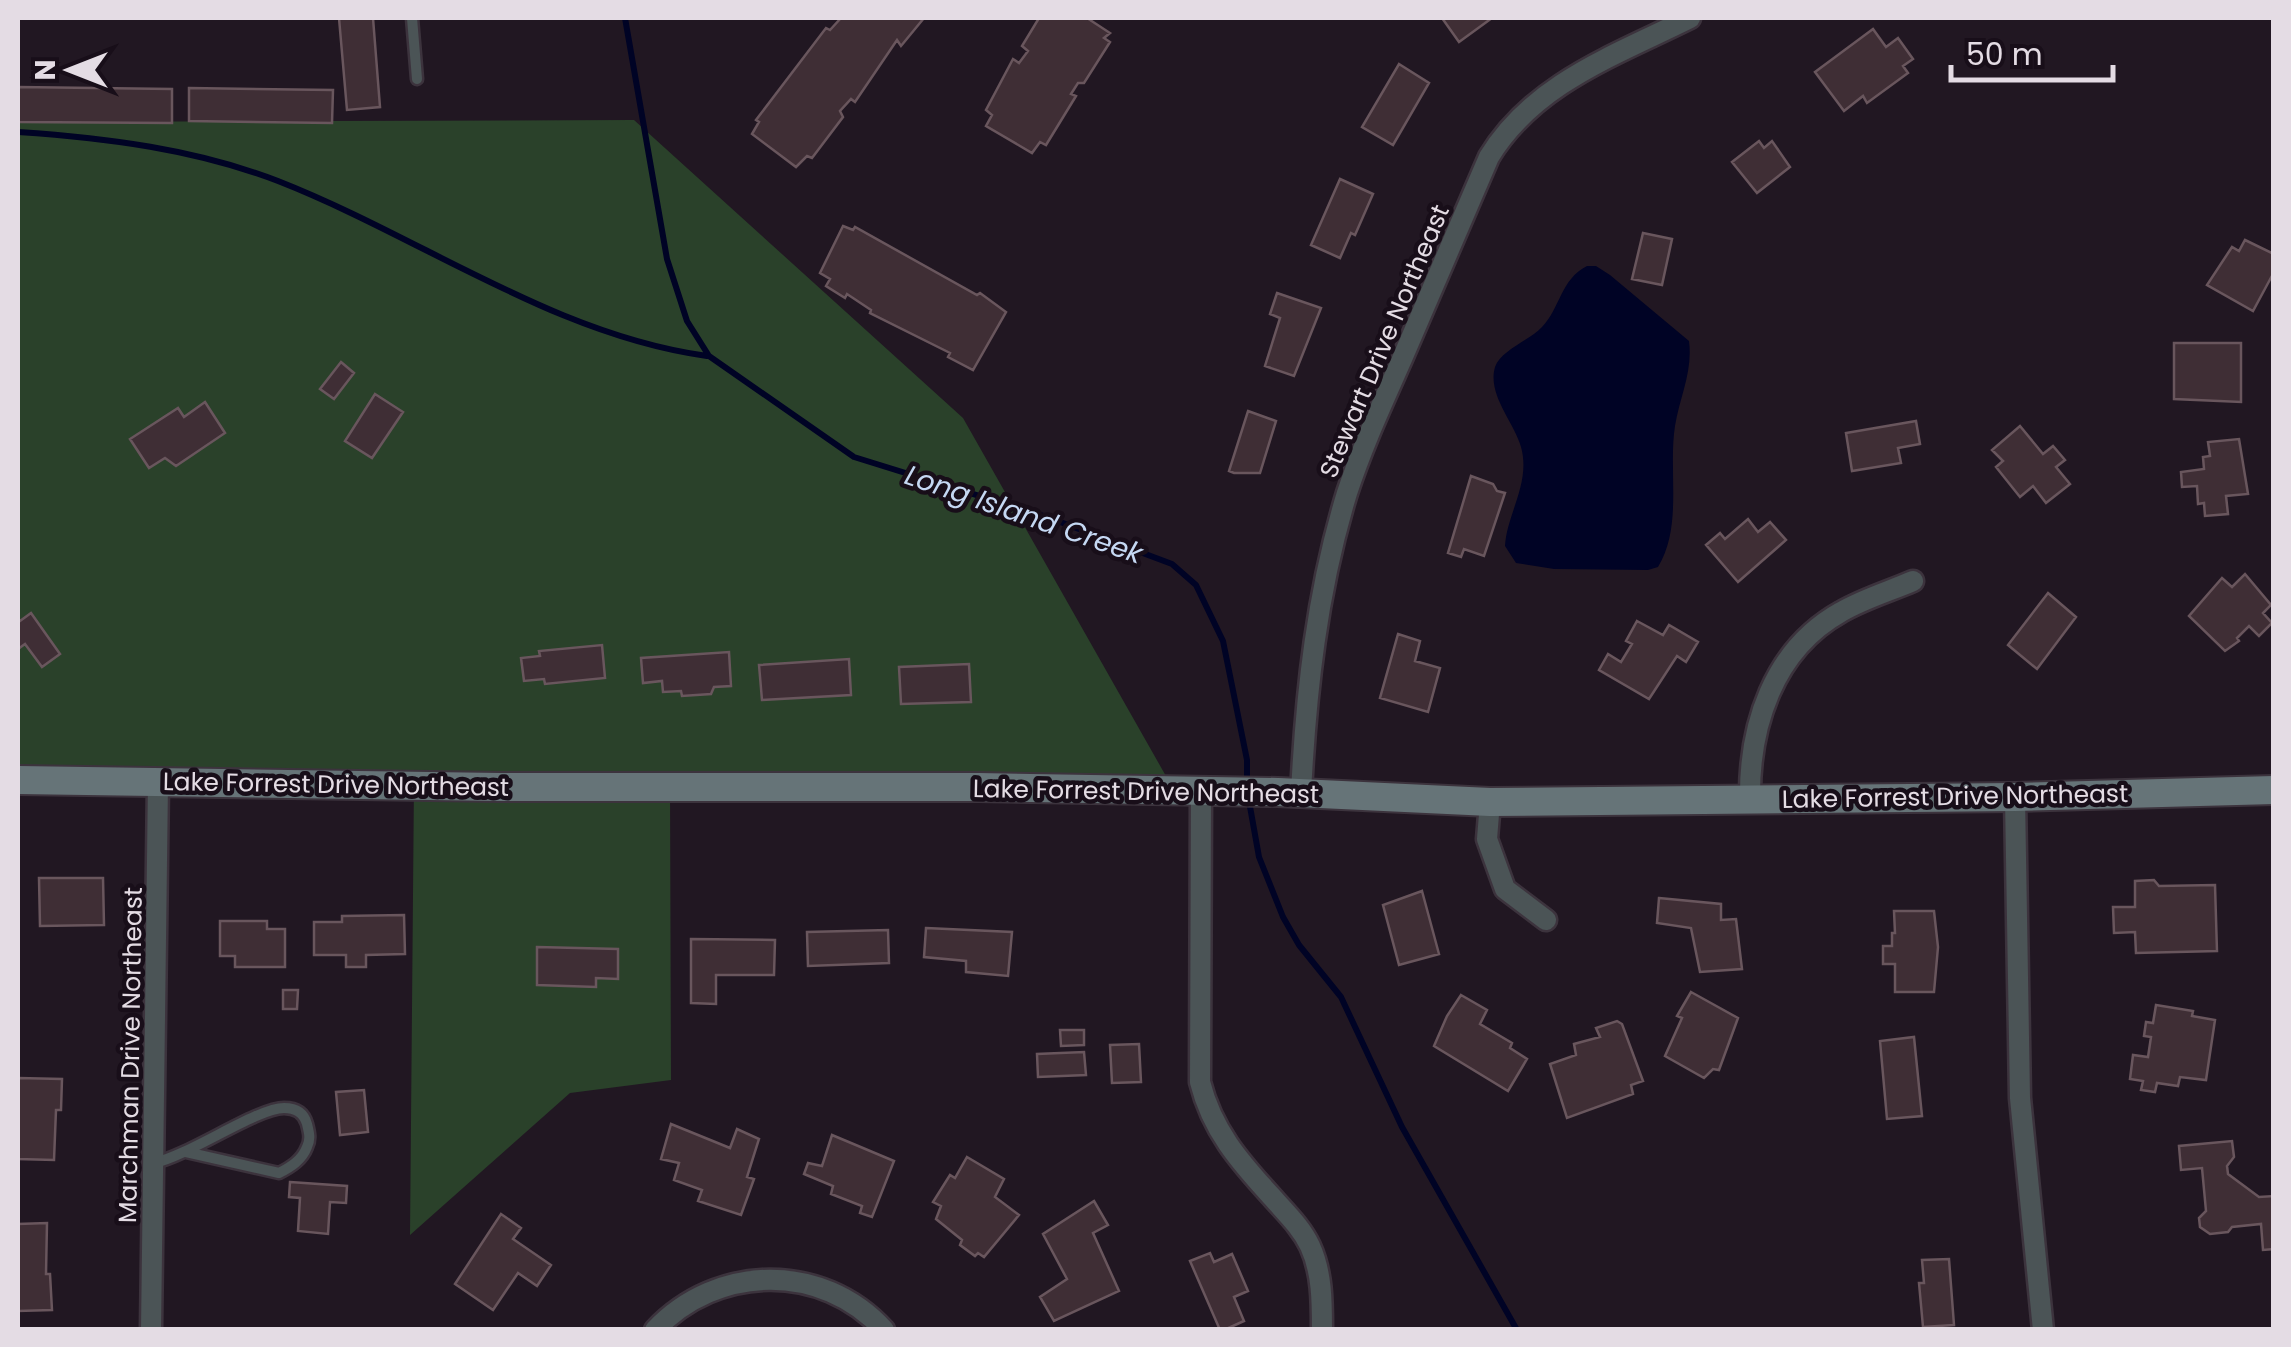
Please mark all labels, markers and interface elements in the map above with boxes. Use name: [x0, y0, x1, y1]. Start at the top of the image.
north arrow: [20, 20, 120, 120]
scale bar: [1951, 20, 2114, 82]
text: 50 m: [1966, 33, 2043, 76]
text: N: [26, 59, 65, 81]
street label: Stewart Drive Northeast: [1311, 199, 1458, 483]
water label: Long Island Creek: [900, 456, 1149, 574]
street label: Lake Forrest Drive Northeast: [163, 764, 509, 805]
street label: Lake Forrest Drive Northeast: [973, 771, 1319, 812]
street label: Lake Forrest Drive Northeast: [1782, 776, 2128, 817]
street label: Marchman Drive Northeast: [110, 887, 151, 1223]

